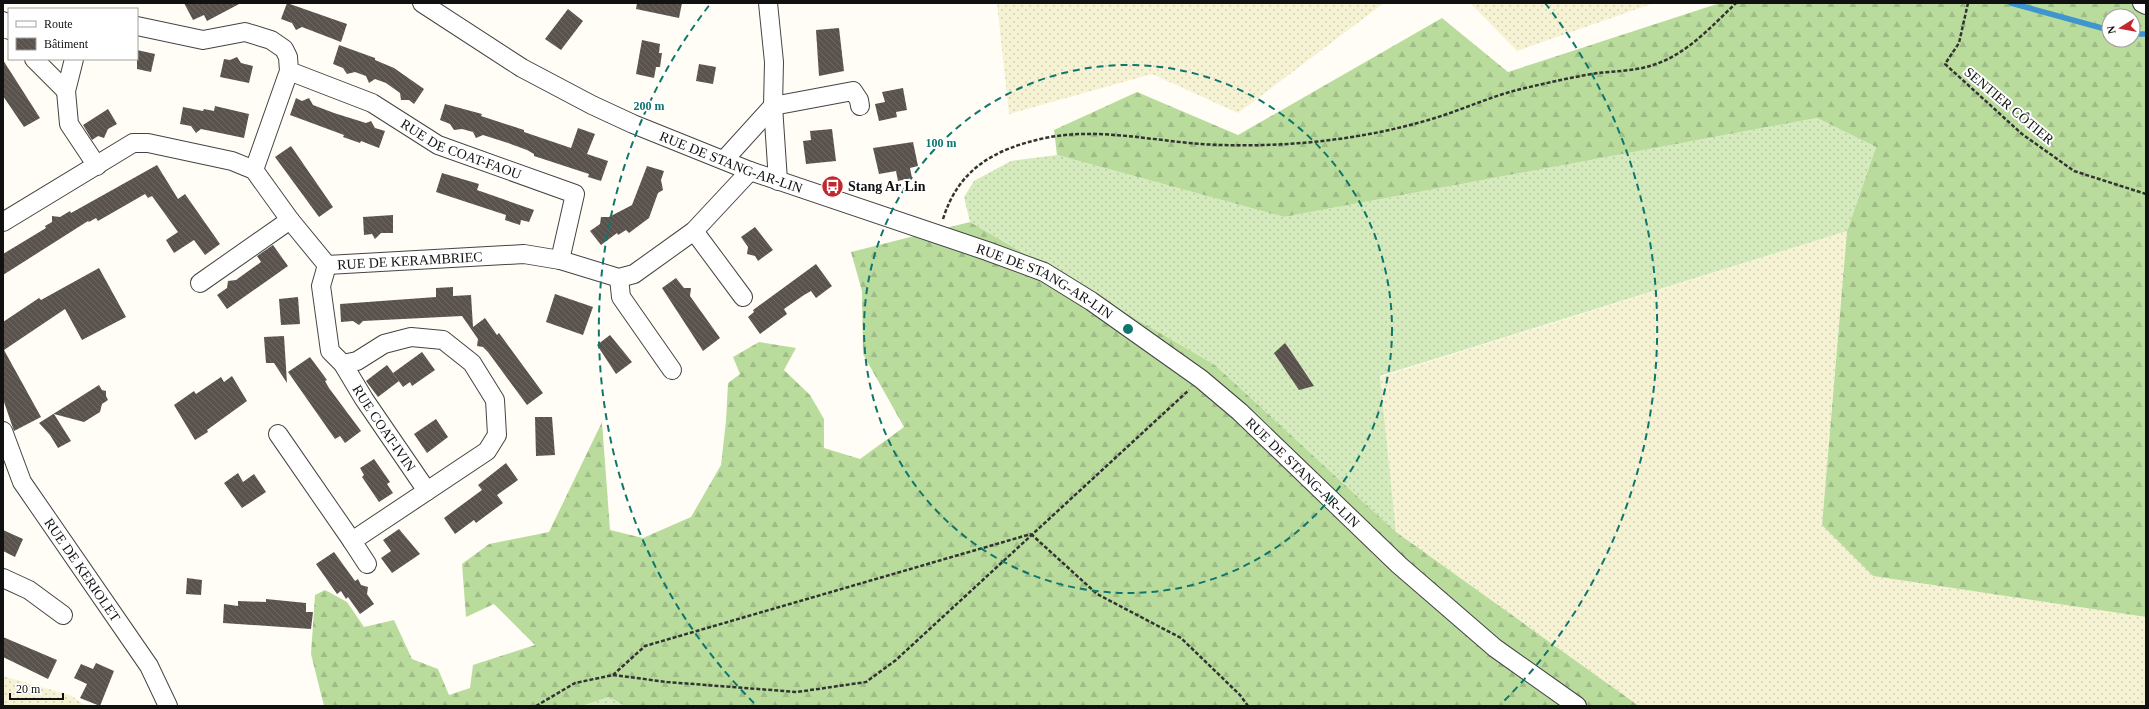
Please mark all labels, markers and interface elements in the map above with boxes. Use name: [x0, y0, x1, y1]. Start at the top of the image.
legend: [8, 8, 138, 60]
north arrow: [2101, 8, 2141, 48]
text: Route: [44, 17, 73, 31]
text: N: [2105, 25, 2118, 35]
text: Bâtiment: [44, 37, 89, 51]
street label: SENTIER CÔTIER: [1961, 64, 2058, 148]
text: 200 m: [634, 99, 665, 113]
street label: RUE DE COAT-FAOU: [398, 116, 524, 182]
street label: RUE DE STANG-AR-LIN: [658, 128, 805, 196]
text: 100 m: [926, 136, 957, 150]
bus stop icon: Stang Ar Lin: [819, 173, 845, 199]
place label: Stang Ar Lin: [848, 179, 926, 194]
street label: RUE DE STANG-AR-LIN: [975, 241, 1116, 322]
street label: RUE DE KERAMBRIEC: [337, 249, 483, 272]
centre of rings: [1121, 322, 1135, 336]
street label: RUE COAT-IVIN: [350, 382, 419, 474]
street label: RUE DE STANG-AR-LIN: [1243, 415, 1363, 530]
street label: RUE DE KERIOLET: [42, 515, 124, 625]
scale bar: [10, 675, 63, 701]
text: 20 m: [16, 682, 41, 696]

